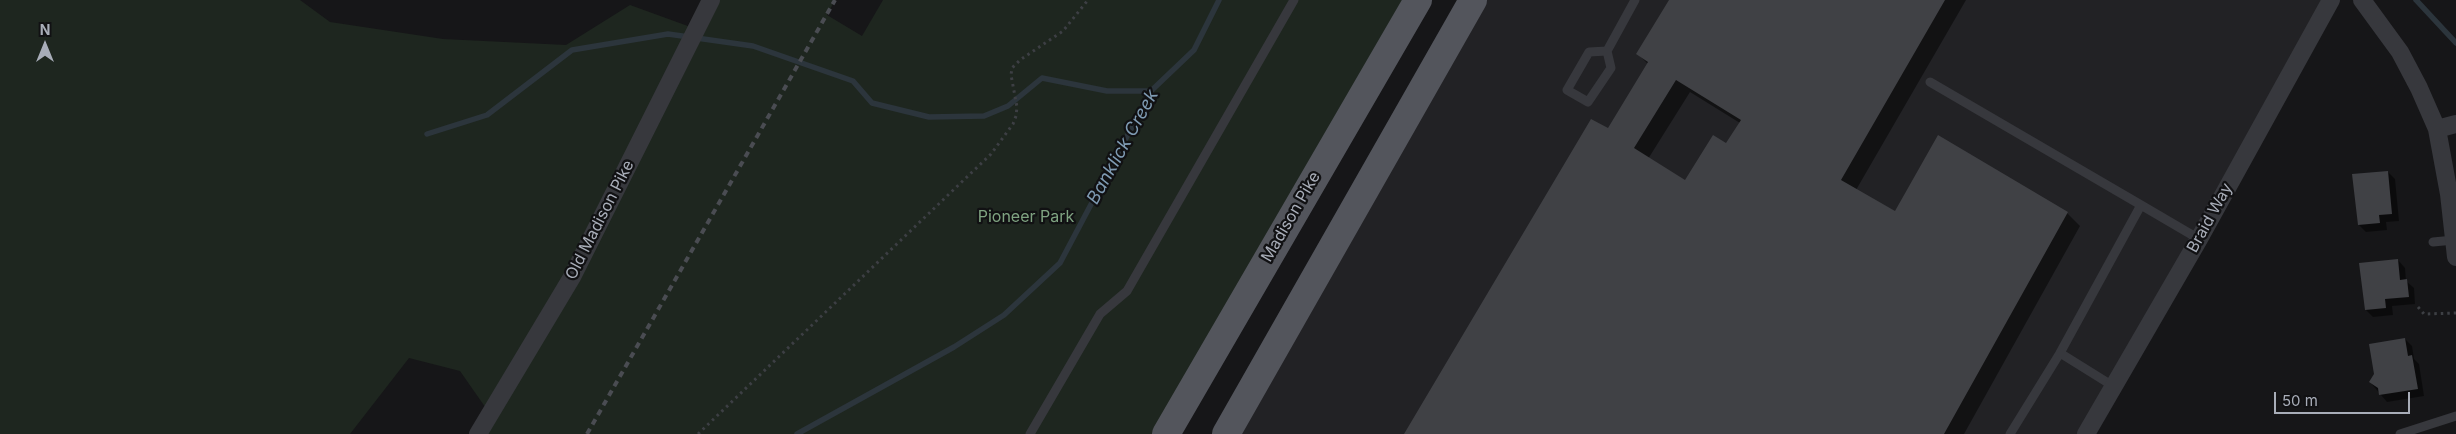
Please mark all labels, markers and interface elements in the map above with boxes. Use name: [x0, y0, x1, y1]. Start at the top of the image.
north arrow: [20, 20, 70, 70]
text: N: [40, 21, 50, 38]
water label: Banklick Creek: [1083, 86, 1163, 208]
street label: Old Madison Pike: [562, 157, 638, 283]
street label: Madison Pike: [1257, 168, 1325, 266]
street label: Braid Way: [2183, 180, 2237, 256]
park label: Pioneer Park: [978, 207, 1074, 227]
scale bar: [2276, 382, 2412, 414]
text: 50 m: [2282, 391, 2318, 410]

